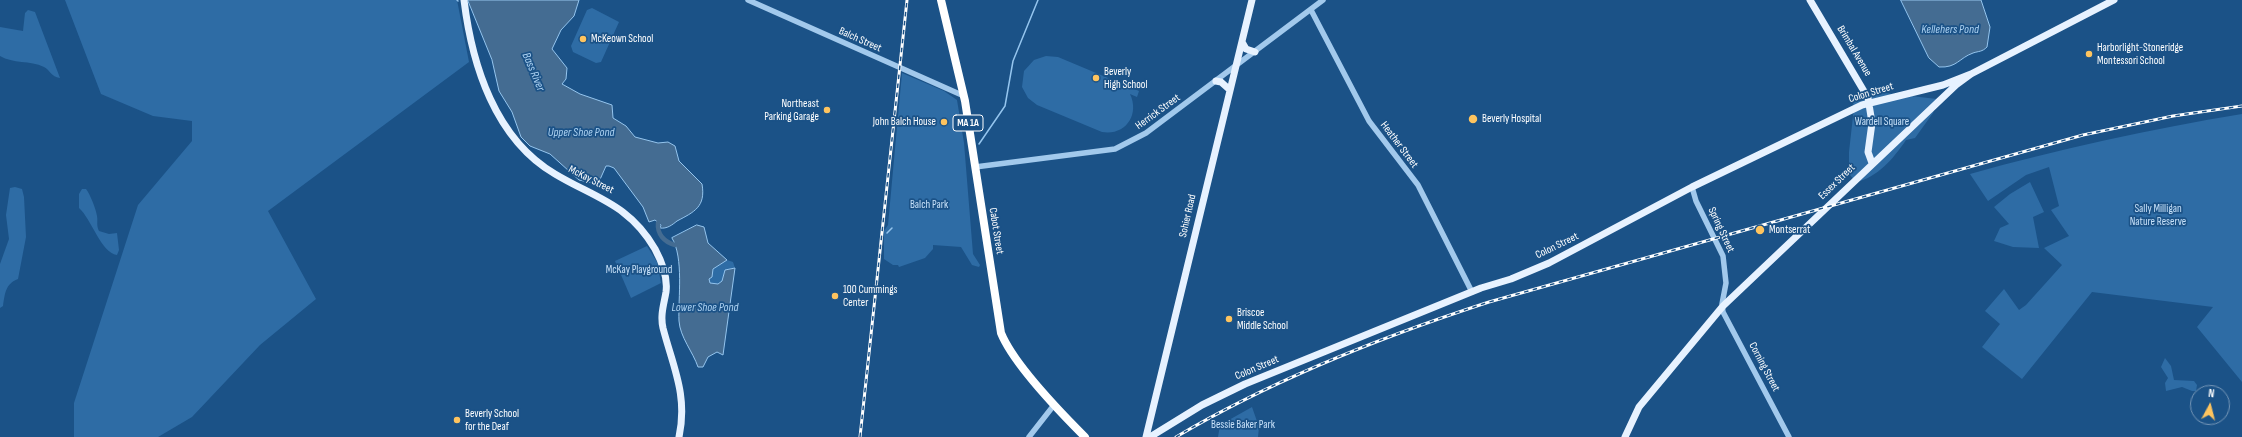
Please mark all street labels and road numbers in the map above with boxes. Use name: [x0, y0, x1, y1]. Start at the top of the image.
street label: Brimbal Avenue: [1834, 23, 1874, 79]
street label: Balch Street: [837, 25, 883, 55]
street label: Colon Street: [1847, 80, 1895, 106]
street label: Herrick Street: [1133, 91, 1183, 133]
road number: MA 1A: [953, 115, 983, 131]
street label: Heather Street: [1377, 119, 1421, 171]
street label: Essex Street: [1816, 161, 1858, 203]
street label: McKay Street: [566, 163, 616, 197]
street label: Sohier Road: [1177, 193, 1199, 239]
street label: Spring Street: [1705, 205, 1737, 255]
street label: Cabot Street: [986, 207, 1006, 255]
street label: Colon Street: [1533, 230, 1581, 262]
street label: Corning Street: [1746, 340, 1782, 394]
street label: Colon Street: [1233, 353, 1281, 383]

